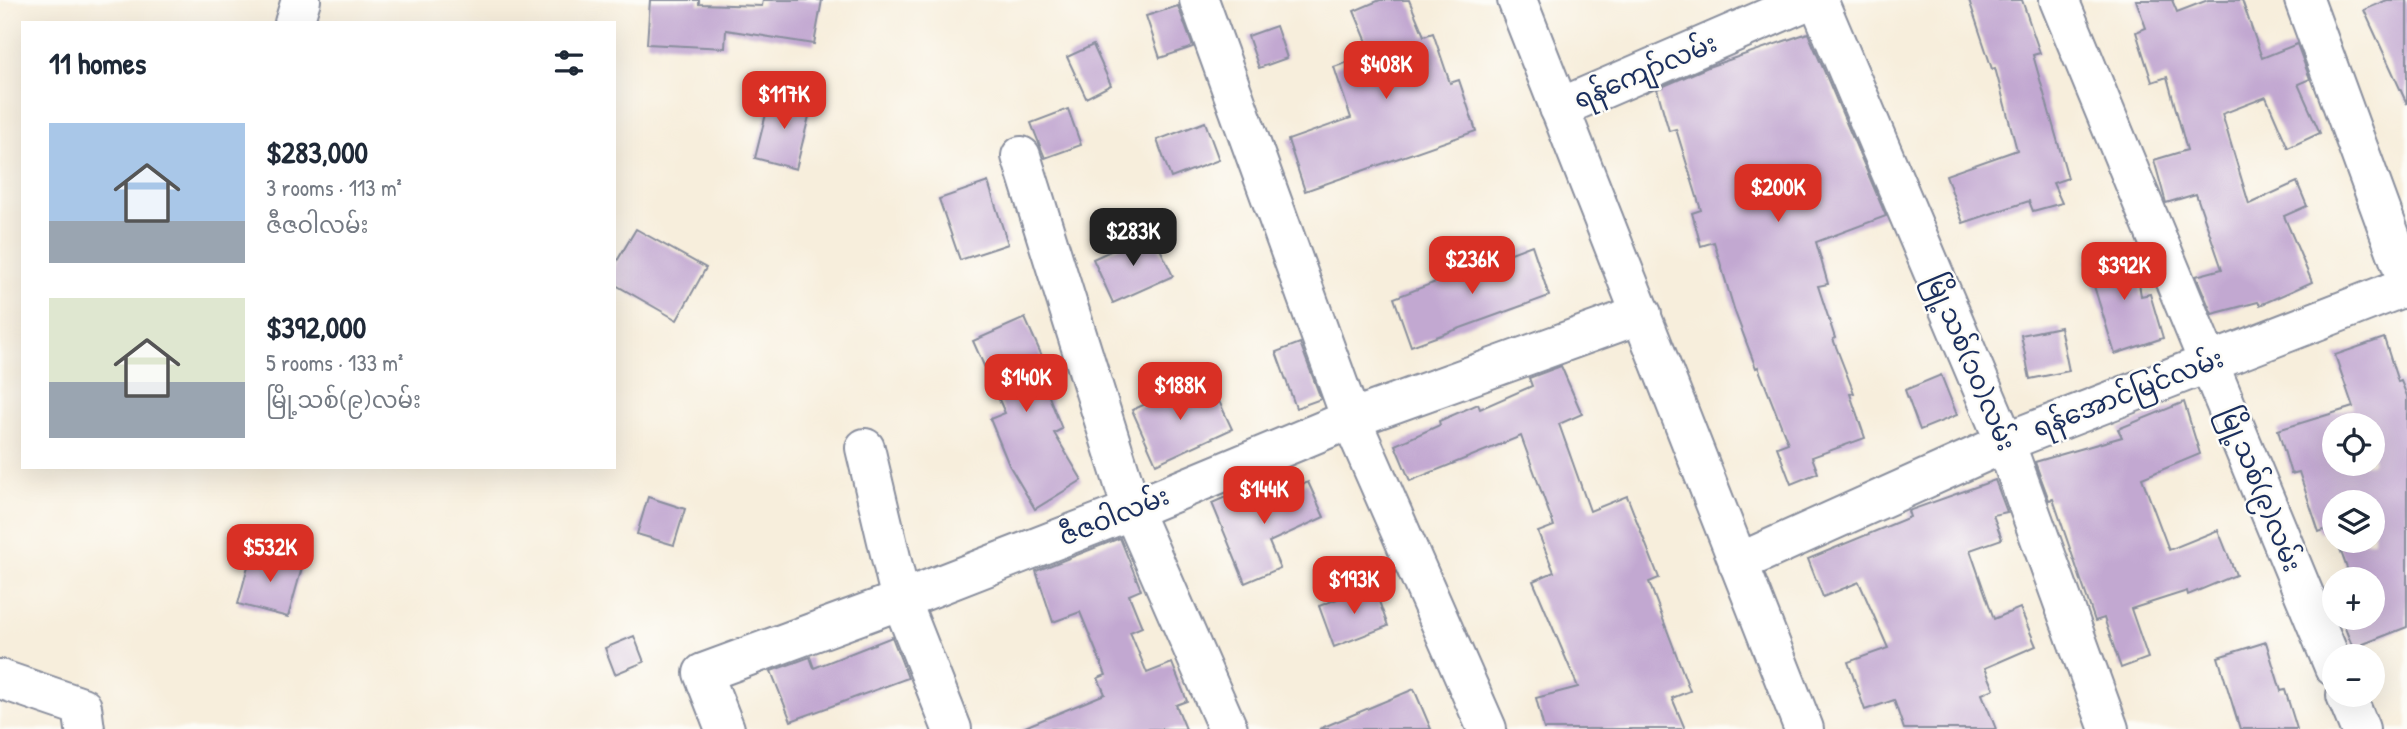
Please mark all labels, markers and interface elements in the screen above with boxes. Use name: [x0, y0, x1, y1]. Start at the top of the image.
street label: ရန်ကျော်လမ်း: [1568, 25, 1723, 120]
pin: $408K: [1337, 42, 1435, 101]
text: 11 homes: [49, 43, 146, 83]
icon: filters: [550, 44, 588, 82]
text: $408K: [1360, 48, 1412, 79]
pin: $117K: [735, 72, 833, 131]
text: $117K: [758, 78, 810, 109]
text: $283,000: [266, 132, 368, 172]
icon: home: [105, 151, 189, 235]
pin: $200K: [1729, 164, 1827, 224]
text: $200K: [1750, 171, 1806, 202]
text: 3 rooms · 113 m²: [266, 172, 402, 203]
pin: $283K: [1084, 208, 1182, 268]
text: ဇီဇဝါလမ်း: [266, 209, 369, 240]
text: $283K: [1106, 215, 1160, 246]
pin: $236K: [1423, 236, 1521, 296]
text: $236K: [1445, 243, 1499, 274]
pin: $392K: [2075, 243, 2173, 302]
text: $392K: [2097, 249, 2151, 280]
street label: မြို့သစ်(၁၀)လမ်း: [1915, 268, 2025, 458]
text: $392,000: [266, 307, 366, 347]
icon: home: [105, 326, 189, 410]
street label: ရန်အောင်မြင်လမ်း: [2027, 340, 2230, 449]
text: 5 rooms · 133 m²: [266, 347, 403, 378]
pin: $140K: [977, 354, 1075, 414]
text: $140K: [1001, 361, 1051, 392]
pin: $188K: [1131, 362, 1229, 422]
text: $188K: [1154, 369, 1206, 400]
text: မြို့သစ်(၉)လမ်း: [266, 384, 421, 415]
street label: မြို့သစ်(၉)လမ်း: [2209, 401, 2311, 578]
map controls: [2322, 413, 2385, 707]
button: locate: [2322, 413, 2385, 476]
pin: $144K: [1215, 466, 1313, 526]
text: $144K: [1239, 473, 1289, 504]
street label: ဇီဇဝါလမ်း: [1054, 478, 1174, 553]
button: layers: [2322, 490, 2385, 553]
pin: $532K: [221, 524, 319, 584]
text: $532K: [243, 531, 297, 562]
pin: $193K: [1305, 556, 1403, 616]
text: $193K: [1329, 563, 1379, 594]
button: +: [2322, 567, 2385, 630]
button: −: [2322, 644, 2385, 707]

